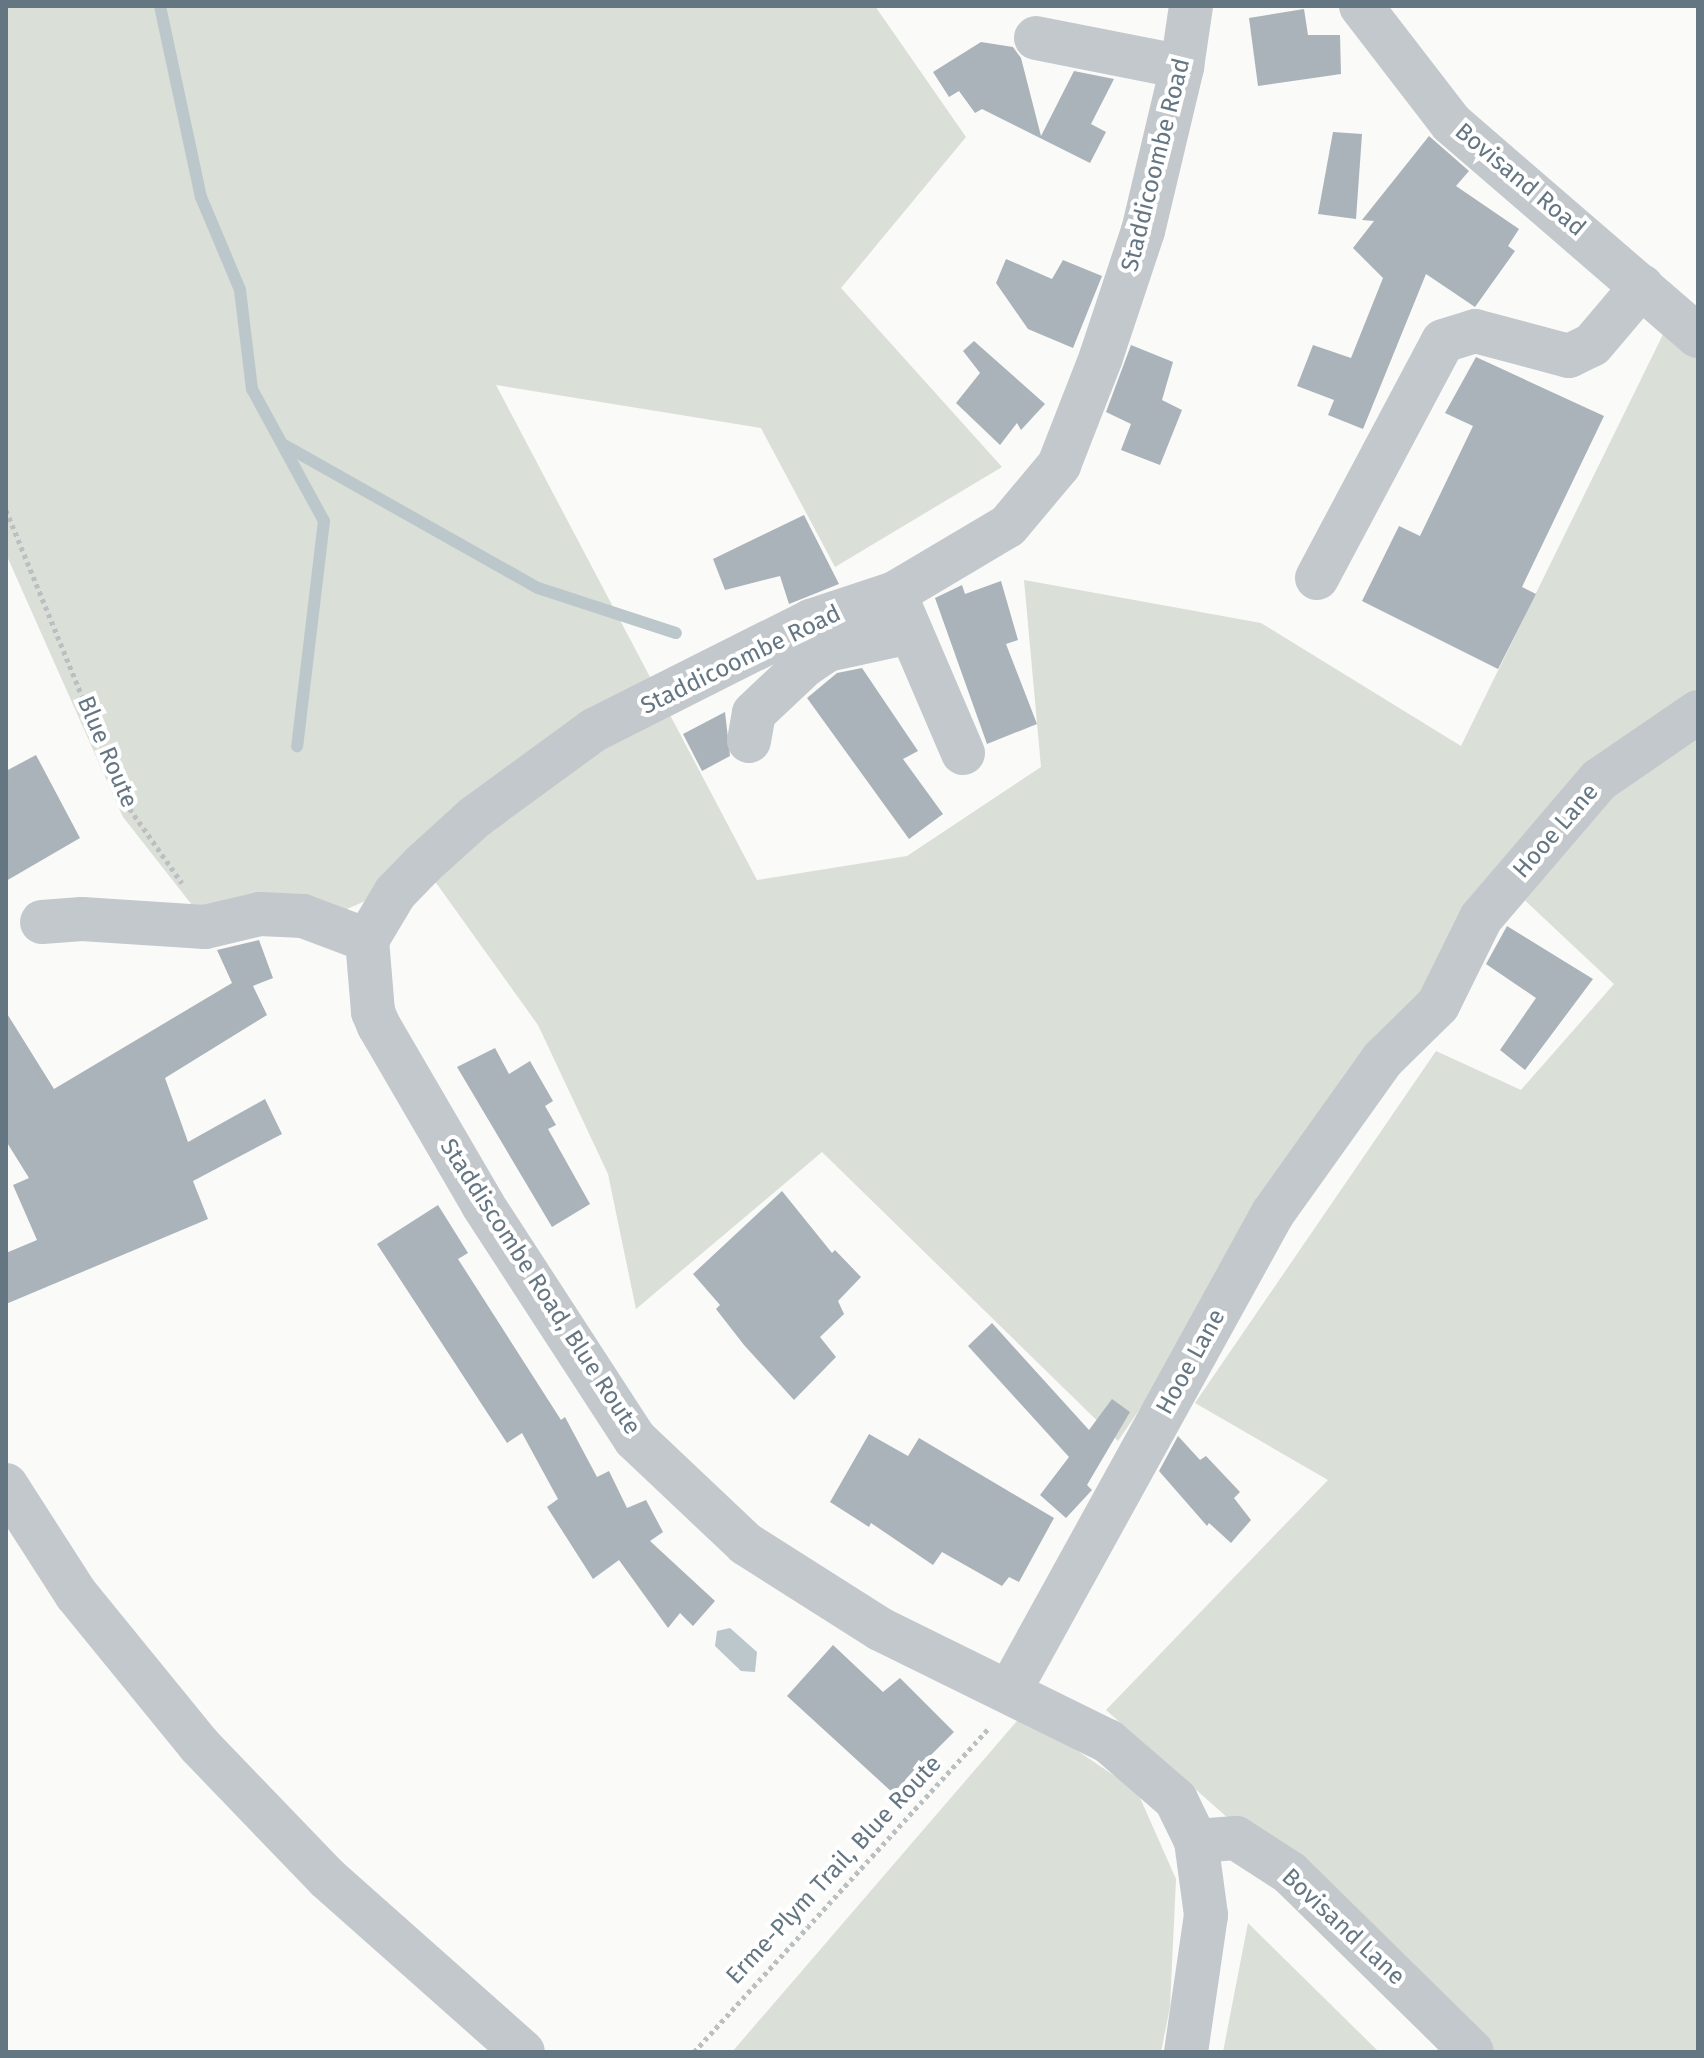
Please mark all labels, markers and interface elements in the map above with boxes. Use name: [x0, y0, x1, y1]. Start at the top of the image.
street label: Staddicoombe Road: [1116, 55, 1196, 275]
street label: Bovisand Road: [1449, 117, 1591, 243]
street label: Staddicoombe Road: [636, 599, 846, 721]
street label: Blue Route: [71, 692, 143, 812]
street label: Hooe Lane: [1507, 778, 1605, 884]
street label: Staddiscombe Road, Blue Route: [434, 1134, 646, 1440]
street label: Hooe Lane: [1150, 1304, 1232, 1420]
street label: Erme-Plym Trail, Blue Route: [720, 1750, 948, 1990]
street label: Bovisand Lane: [1275, 1863, 1411, 1991]

